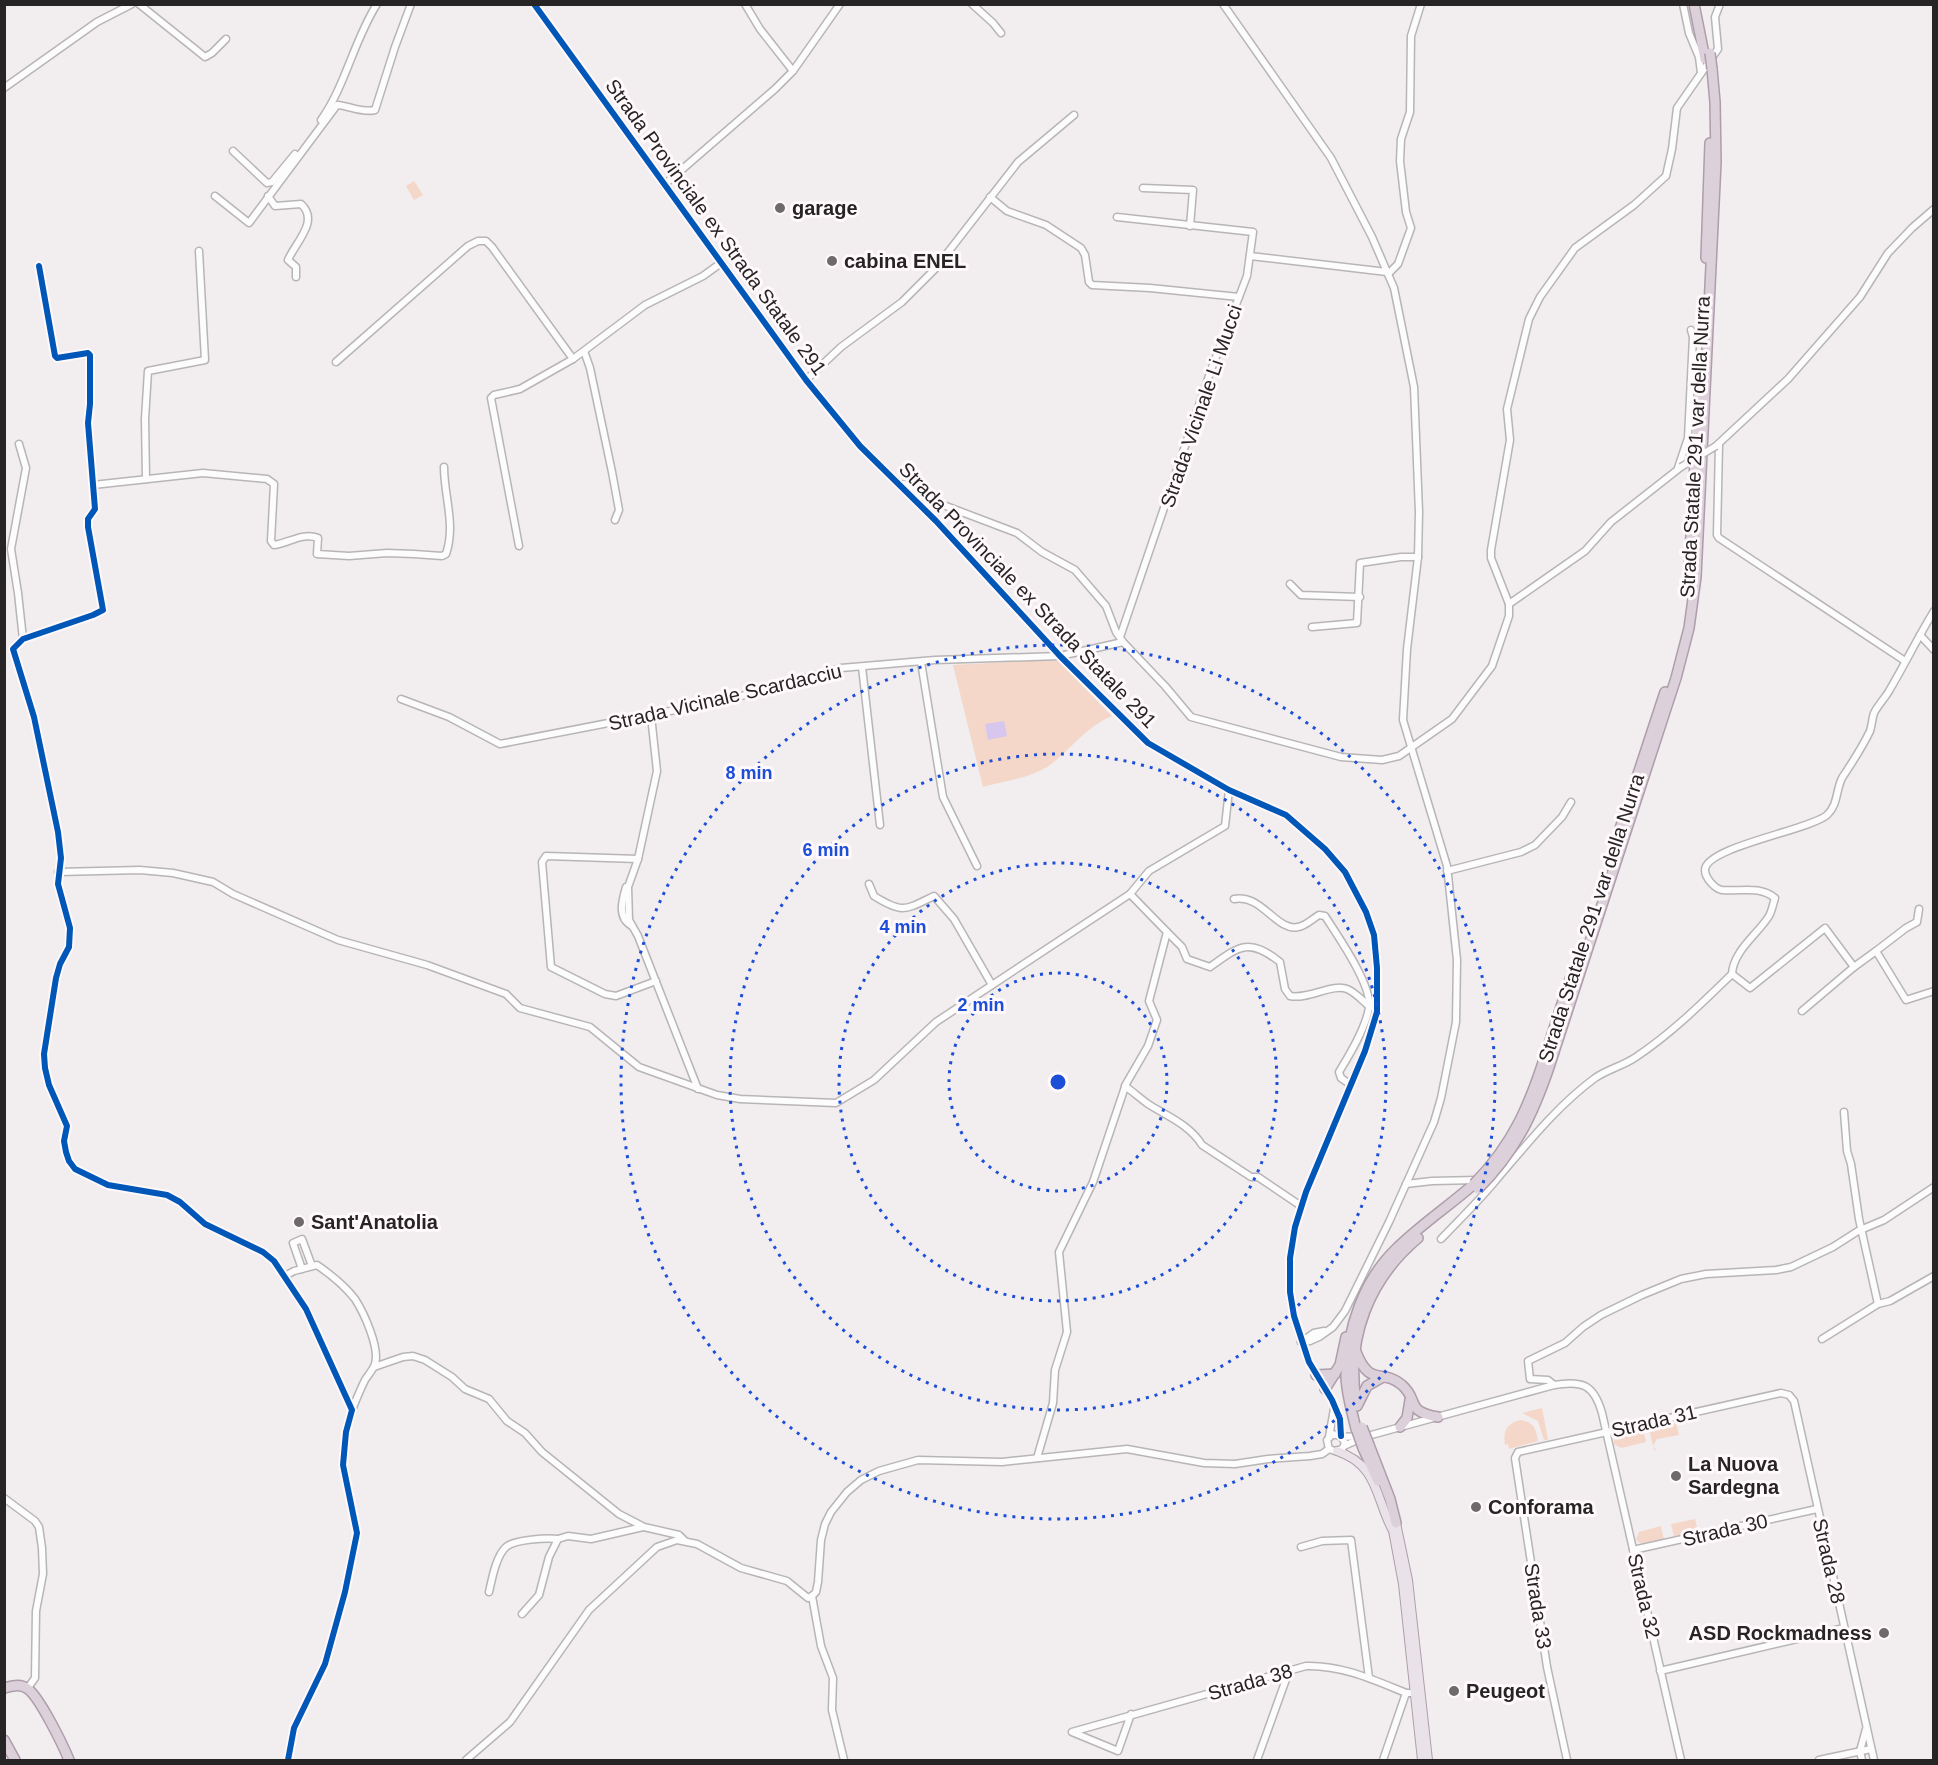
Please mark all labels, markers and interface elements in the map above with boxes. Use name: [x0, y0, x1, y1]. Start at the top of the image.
street label: Strada Provinciale ex Strada Statale 291: [601, 75, 831, 379]
place label: garage: [792, 197, 858, 219]
marker: garage: [773, 201, 787, 215]
place label: cabina ENEL: [844, 250, 966, 272]
marker: cabina ENEL: [825, 254, 839, 268]
street label: Strada Statale 291 var della Nurra: [1676, 295, 1714, 599]
street label: Strada Vicinale Li Mucci: [1156, 302, 1246, 510]
street label: Strada Provinciale ex Strada Statale 291: [895, 458, 1161, 732]
street label: Strada Vicinale Scardacciu: [606, 659, 844, 735]
text: 8 min: [725, 763, 773, 783]
street label: Strada Statale 291 var della Nurra: [1534, 770, 1648, 1065]
text: 6 min: [802, 840, 850, 860]
text: 4 min: [879, 917, 927, 937]
text: 2 min: [957, 995, 1005, 1015]
centre of rings: [1048, 1072, 1068, 1092]
place label: Sant'Anatolia: [311, 1211, 439, 1233]
marker: Sant'Anatolia: [292, 1215, 306, 1229]
street label: Strada 31: [1609, 1401, 1699, 1441]
place label: La Nuova Sardegna: [1688, 1453, 1780, 1498]
marker: La Nuova Sardegna: [1669, 1469, 1683, 1483]
place label: Conforama: [1488, 1496, 1594, 1518]
marker: Conforama: [1469, 1500, 1483, 1514]
street label: Strada 30: [1680, 1510, 1770, 1550]
street label: Strada 28: [1809, 1516, 1849, 1606]
street label: Strada 32: [1624, 1551, 1664, 1641]
street label: Strada 33: [1520, 1561, 1556, 1651]
place label: ASD Rockmadness: [1689, 1622, 1872, 1644]
marker: ASD Rockmadness: [1877, 1626, 1891, 1640]
street label: Strada 38: [1205, 1659, 1295, 1705]
place label: Peugeot: [1466, 1680, 1545, 1702]
marker: Peugeot: [1447, 1684, 1461, 1698]

